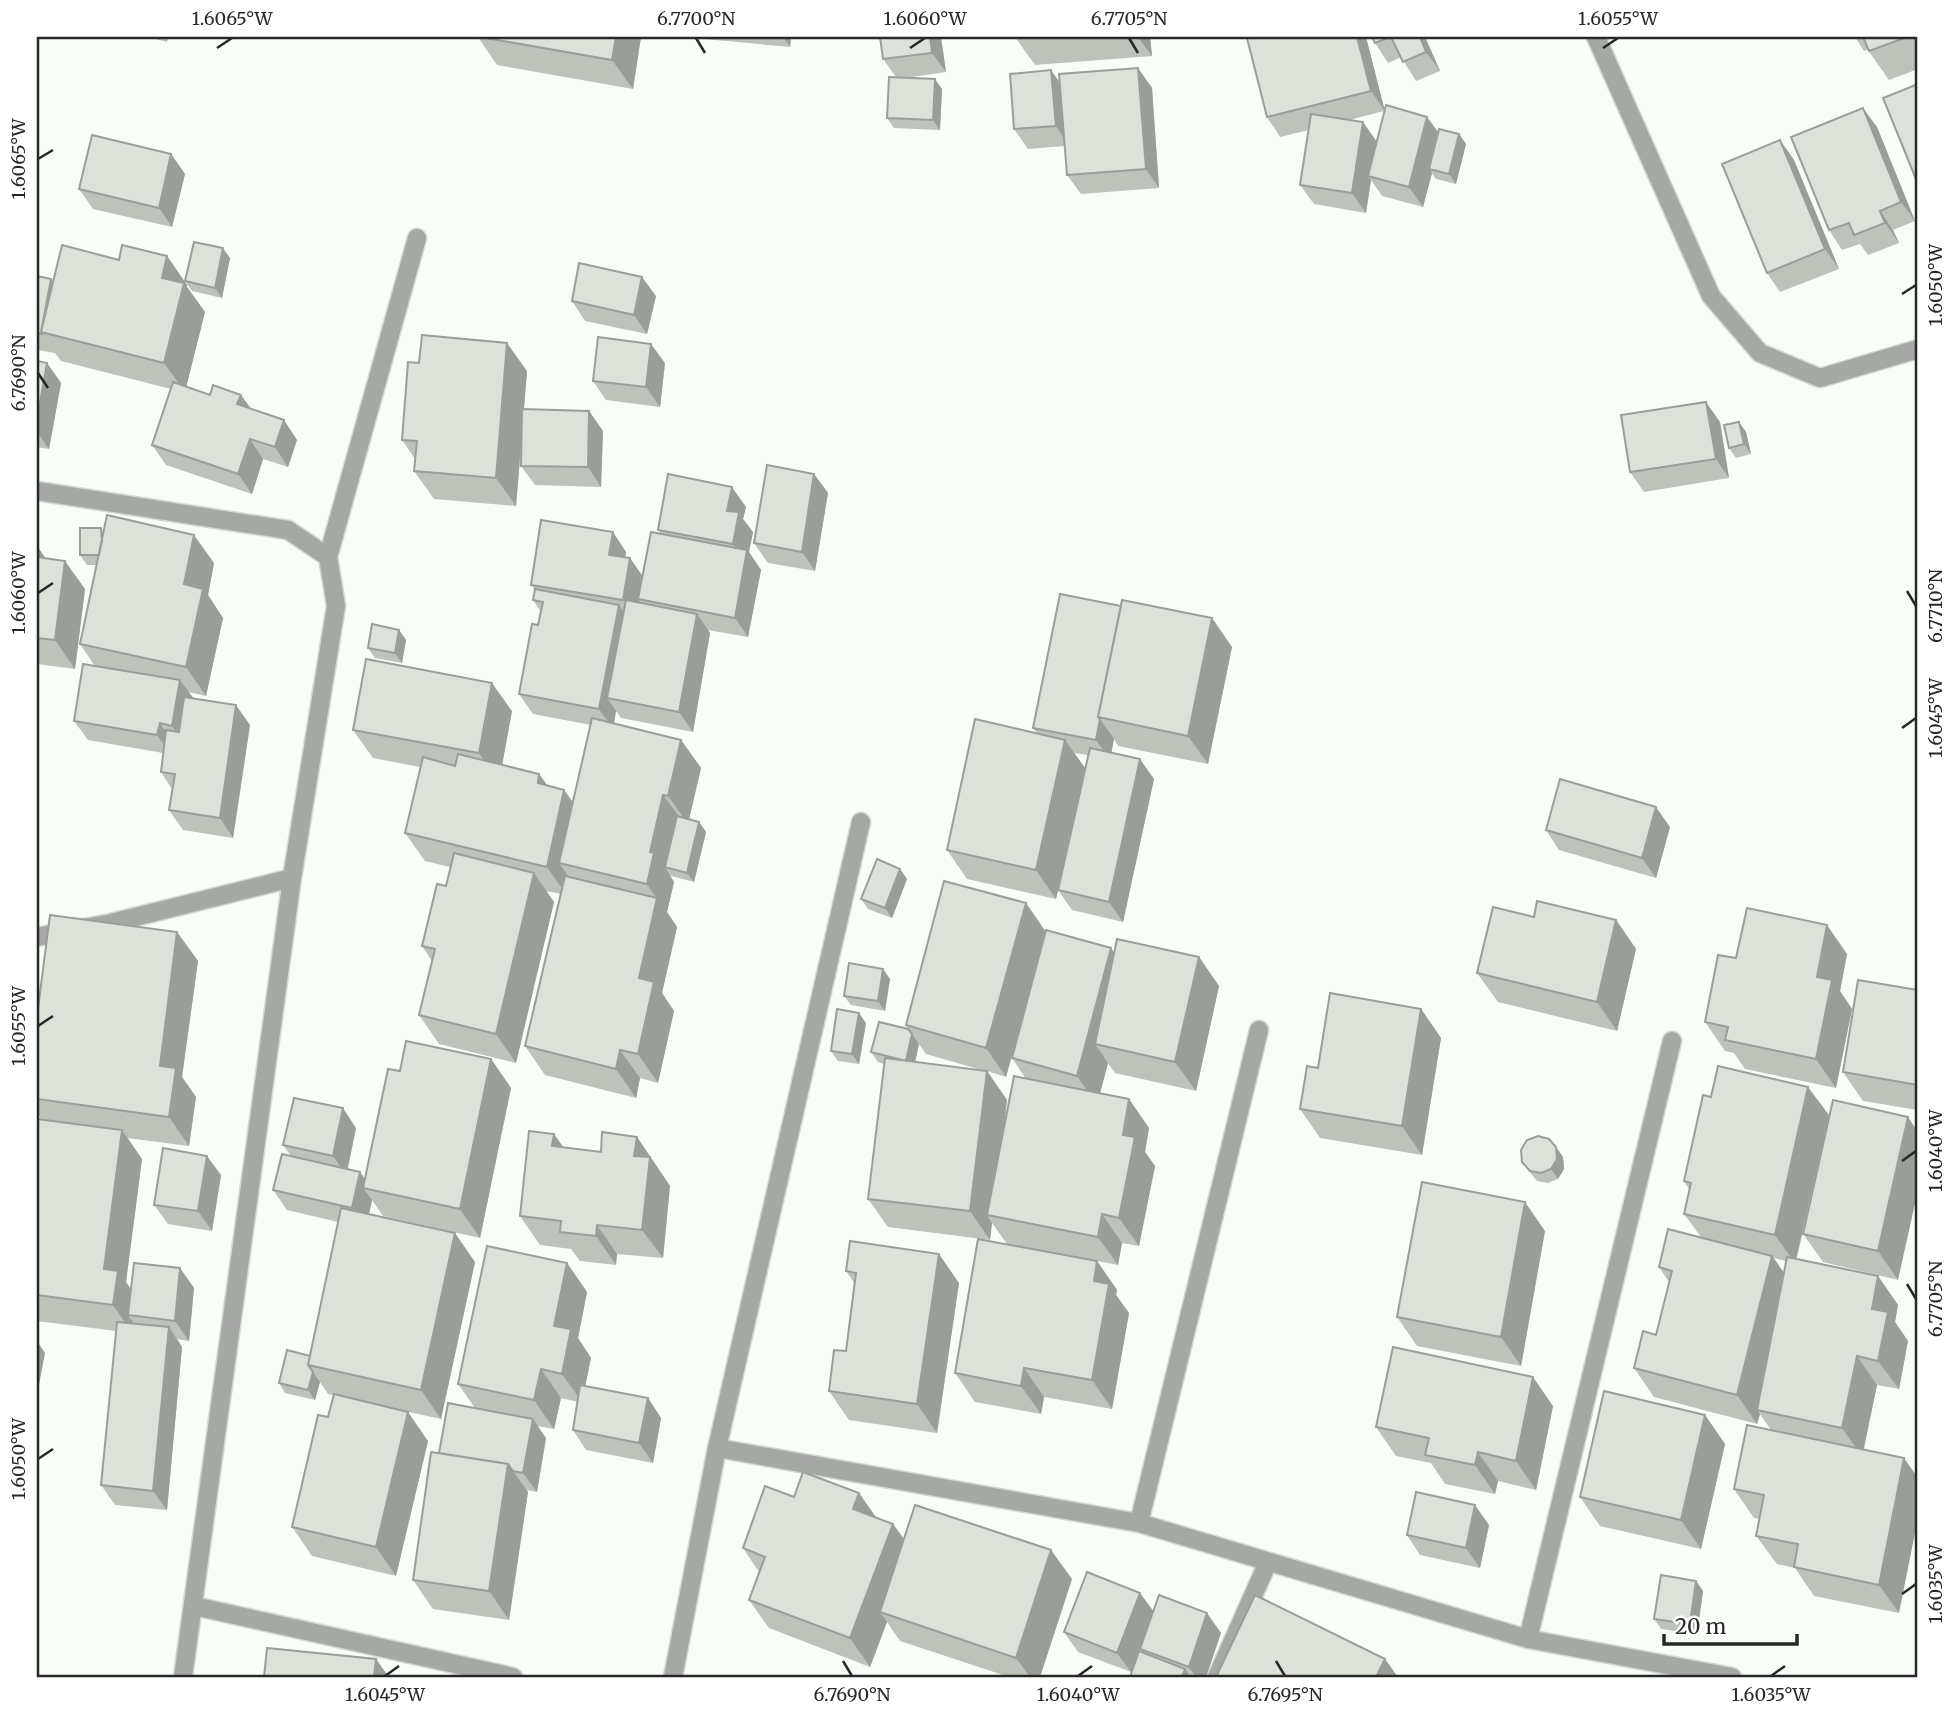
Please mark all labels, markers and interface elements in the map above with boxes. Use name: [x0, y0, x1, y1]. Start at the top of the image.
text: 1.6065°W: [192, 7, 273, 30]
text: 6.7700°N: [657, 7, 735, 30]
text: 1.6060°W: [884, 7, 967, 30]
text: 6.7705°N: [1091, 7, 1167, 30]
text: 1.6055°W: [1578, 7, 1659, 30]
text: 1.6065°W: [7, 118, 30, 199]
text: 1.6050°W: [1924, 243, 1947, 326]
text: 6.7690°N: [7, 334, 30, 412]
text: 1.6060°W: [7, 551, 30, 634]
text: 6.7710°N: [1924, 569, 1947, 643]
text: 1.6045°W: [1924, 677, 1947, 758]
text: 1.6055°W: [7, 985, 30, 1066]
text: 1.6040°W: [1924, 1109, 1947, 1192]
text: 6.7705°N: [1924, 1261, 1947, 1337]
text: 1.6050°W: [7, 1417, 30, 1500]
text: 1.6035°W: [1924, 1543, 1947, 1624]
scale bar: [1664, 1602, 1798, 1646]
text: 20 m: [1675, 1613, 1727, 1640]
text: 1.6045°W: [345, 1683, 426, 1706]
text: 6.7690°N: [813, 1683, 891, 1706]
text: 1.6040°W: [1037, 1683, 1120, 1706]
text: 6.7695°N: [1247, 1683, 1323, 1706]
text: 1.6035°W: [1731, 1683, 1812, 1706]

